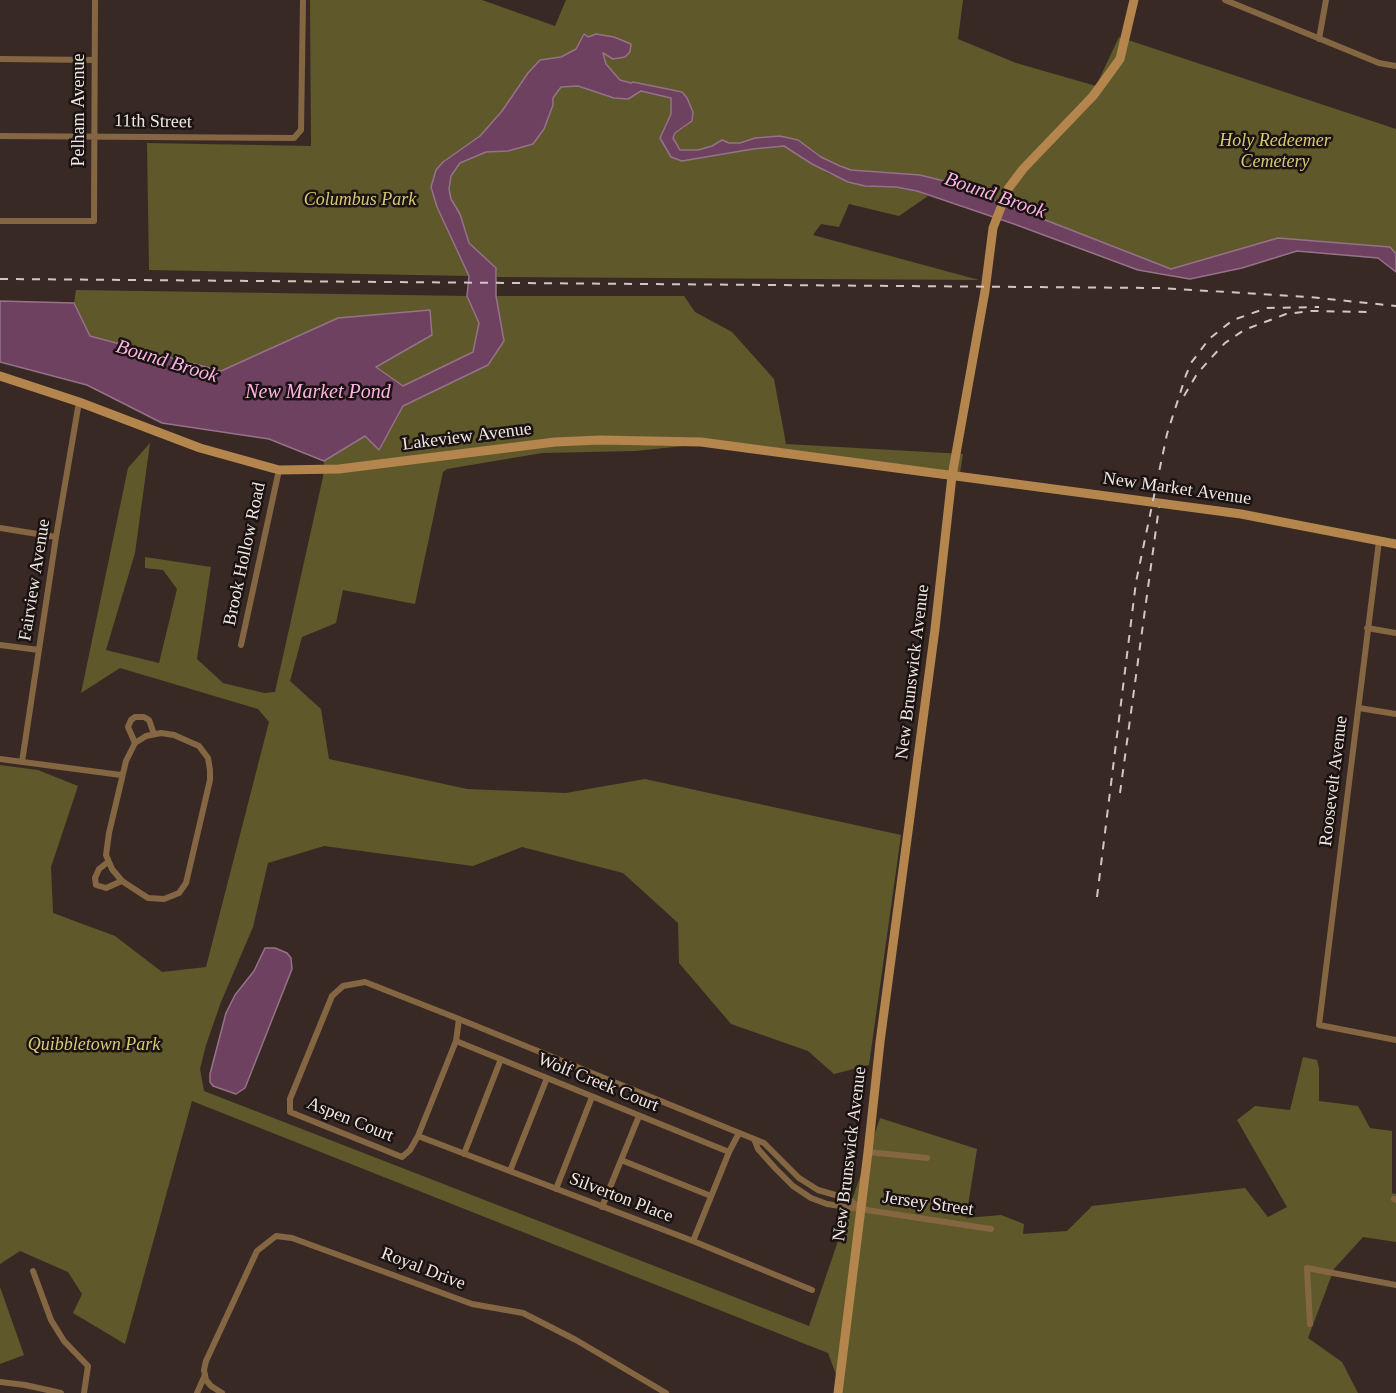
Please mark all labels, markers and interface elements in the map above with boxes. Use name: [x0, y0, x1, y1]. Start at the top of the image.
street label: Pelham Avenue: [68, 53, 90, 167]
street label: 11th Street: [114, 111, 192, 133]
park label: Holy Redeemer Cemetery: [1219, 130, 1331, 172]
water label: Bound Brook: [941, 168, 1049, 224]
park label: Columbus Park: [304, 189, 416, 211]
water label: Bound Brook: [113, 335, 221, 389]
water label: New Market Pond: [245, 381, 391, 405]
street label: Lakeview Avenue: [401, 418, 533, 456]
street label: New Market Avenue: [1101, 468, 1253, 510]
street label: Brook Hollow Road: [219, 480, 271, 628]
street label: Fairview Avenue: [15, 518, 55, 642]
street label: New Brunswick Avenue: [892, 584, 934, 760]
street label: Roosevelt Avenue: [1315, 715, 1353, 847]
park label: Quibbletown Park: [28, 1034, 160, 1056]
street label: Wolf Creek Court: [534, 1049, 662, 1117]
street label: New Brunswick Avenue: [829, 1066, 871, 1242]
street label: Aspen Court: [304, 1093, 396, 1147]
street label: Silverton Place: [566, 1168, 676, 1228]
street label: Jersey Street: [881, 1187, 975, 1221]
street label: Royal Drive: [378, 1243, 468, 1295]

